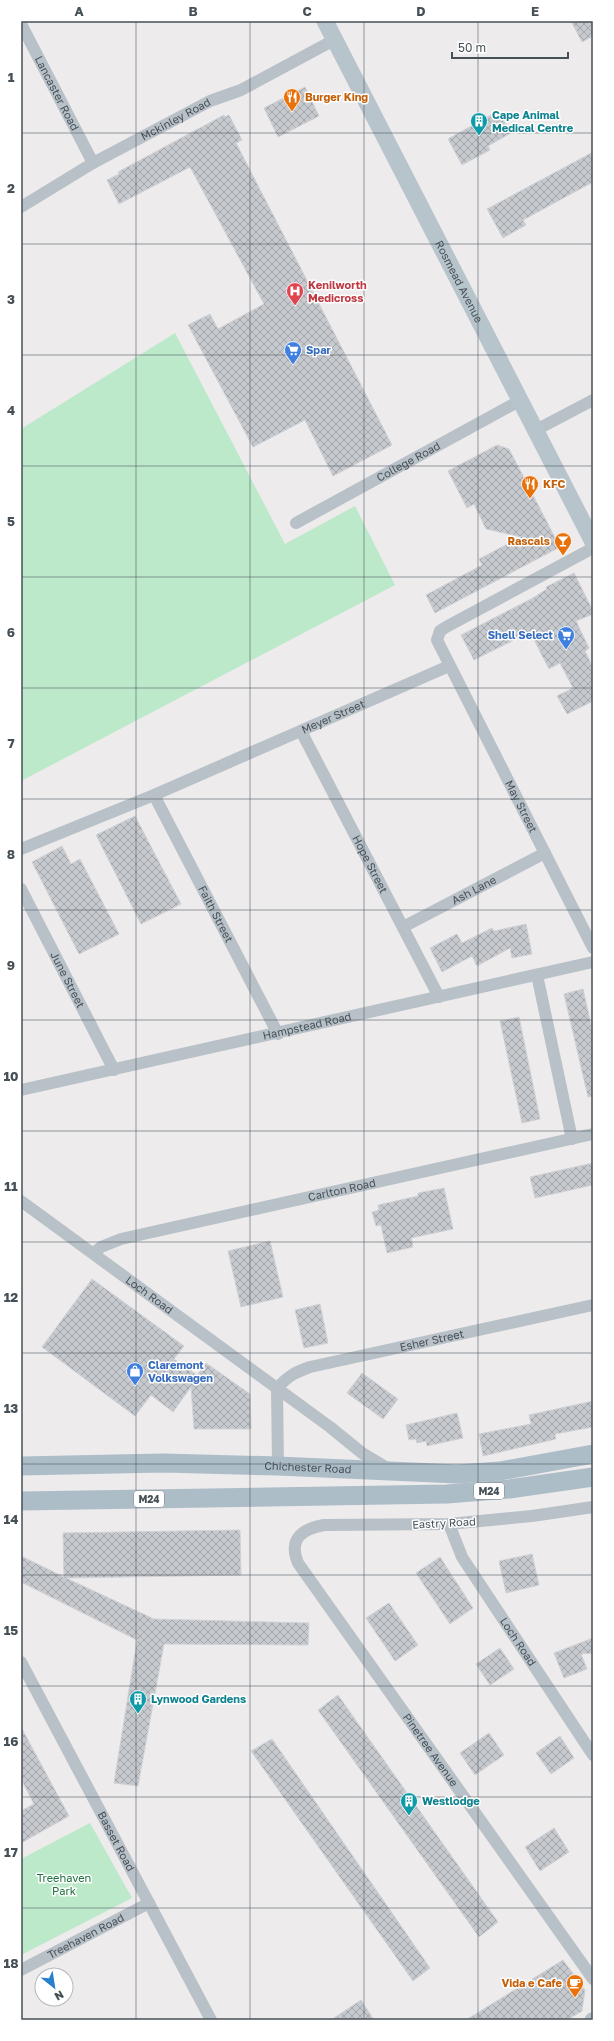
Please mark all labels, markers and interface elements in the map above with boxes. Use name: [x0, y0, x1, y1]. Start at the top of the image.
text: A: [74, 3, 84, 19]
text: B: [188, 3, 198, 19]
text: C: [302, 3, 312, 19]
text: D: [416, 3, 426, 19]
text: E: [531, 3, 539, 19]
scale bar: [452, 34, 568, 60]
text: 50 m: [458, 40, 486, 55]
street label: Lancaster Road: [33, 54, 82, 133]
text: 1: [8, 69, 15, 85]
restaurant icon: Burger King: [282, 87, 302, 112]
place label: Burger King: [305, 90, 368, 103]
street label: Mckinley Road: [138, 95, 213, 142]
place label: Cape Animal Medical Centre: [492, 108, 574, 134]
building icon: Cape Animal Medical Centre: [469, 111, 489, 136]
text: 2: [7, 180, 15, 196]
street label: Rosmead Avenue: [433, 238, 486, 325]
place label: Kenilworth Medicross: [308, 278, 367, 304]
hospital icon: Kenilworth Medicross: [285, 281, 305, 306]
text: 3: [7, 291, 15, 307]
supermarket icon: Spar: [283, 340, 303, 365]
place label: Spar: [306, 343, 332, 356]
text: 4: [7, 402, 15, 418]
street label: College Road: [374, 439, 442, 484]
restaurant icon: KFC: [520, 474, 540, 499]
place label: KFC: [543, 477, 566, 490]
text: 5: [7, 513, 15, 529]
bar icon: Rascals: [553, 531, 573, 556]
place label: Rascals: [507, 534, 550, 547]
text: 6: [7, 624, 15, 640]
supermarket icon: Shell Select: [556, 625, 576, 650]
place label: Shell Select: [488, 628, 554, 641]
street label: Meyer Street: [299, 697, 366, 736]
text: 7: [7, 735, 15, 751]
street label: May Street: [503, 778, 540, 834]
street label: Hope Street: [350, 833, 391, 895]
text: 8: [7, 846, 15, 862]
street label: Ash Lane: [449, 873, 498, 907]
street label: Faith Street: [196, 883, 236, 944]
street label: June Street: [48, 949, 88, 1010]
text: 9: [7, 957, 15, 973]
street label: Hampstead Road: [261, 1009, 352, 1042]
text: 10: [3, 1068, 19, 1084]
street label: Carlton Road: [307, 1176, 377, 1203]
text: 11: [4, 1178, 18, 1194]
street label: Loch Road: [123, 1273, 176, 1316]
text: 12: [4, 1289, 18, 1305]
street label: Esher Street: [398, 1326, 465, 1353]
place label: Claremont Volkswagen: [148, 1358, 213, 1384]
shop icon: Claremont Volkswagen: [125, 1361, 145, 1386]
text: 13: [4, 1400, 18, 1416]
street label: Chichester Road: [264, 1459, 352, 1475]
road number: M24: [474, 1483, 504, 1499]
road number: M24: [134, 1491, 164, 1507]
text: 14: [4, 1511, 18, 1527]
street label: Eastry Road: [412, 1514, 476, 1531]
street label: Loch Road: [498, 1615, 539, 1668]
text: 15: [4, 1622, 18, 1638]
building icon: Lynwood Gardens: [128, 1689, 148, 1714]
place label: Lynwood Gardens: [151, 1692, 246, 1705]
street label: Pinetree Avenue: [401, 1711, 461, 1789]
text: 16: [4, 1733, 18, 1749]
building icon: Westlodge: [399, 1791, 419, 1816]
place label: Westlodge: [422, 1794, 480, 1807]
street label: Basset Road: [95, 1809, 138, 1873]
text: 17: [4, 1844, 18, 1860]
park label: Treehaven Park: [37, 1871, 91, 1897]
street label: Treehaven Road: [45, 1910, 126, 1961]
text: 18: [3, 1955, 19, 1971]
north arrow: [34, 1967, 74, 2007]
cafe icon: Vida e Cafe: [565, 1973, 585, 1998]
place label: Vida e Cafe: [501, 1976, 562, 1989]
text: N: [52, 1988, 66, 2004]

